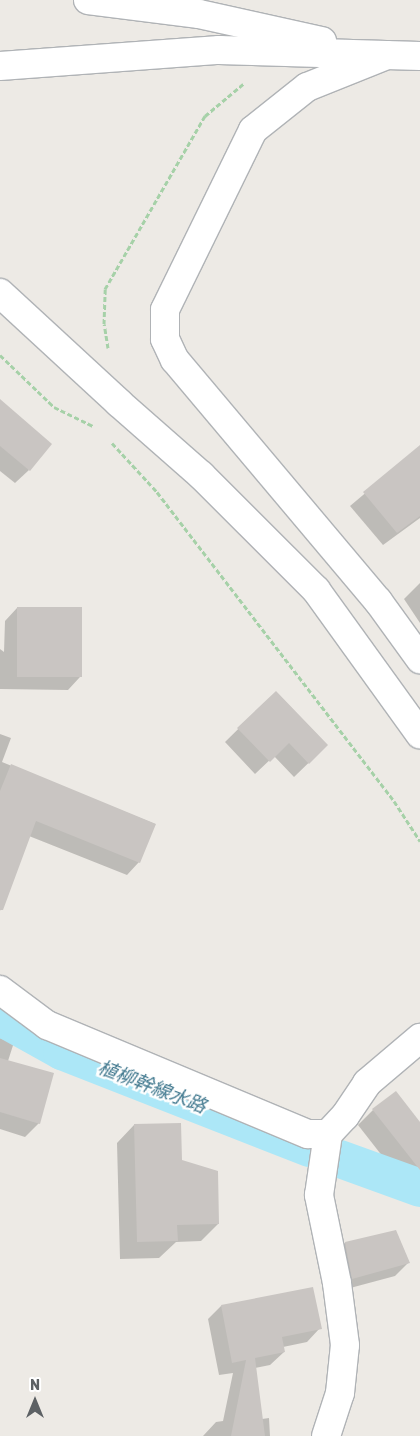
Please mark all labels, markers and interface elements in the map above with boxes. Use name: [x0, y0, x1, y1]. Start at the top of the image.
water label: 植柳幹線水路: [95, 1056, 209, 1118]
north arrow: [10, 1376, 60, 1426]
text: N: [30, 1377, 40, 1394]

